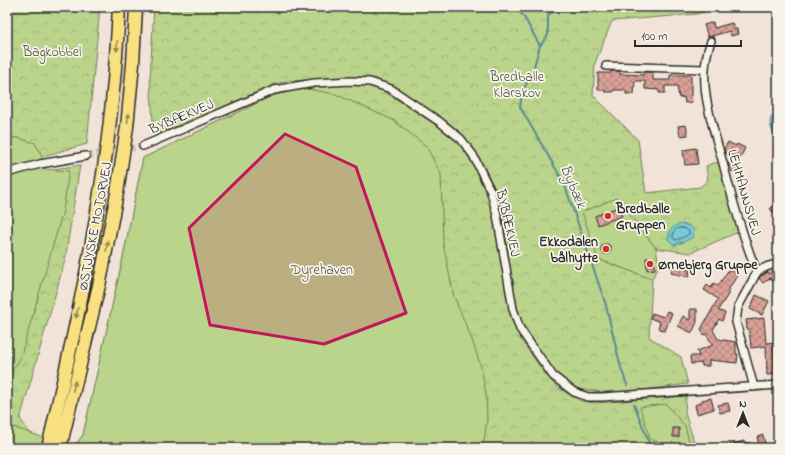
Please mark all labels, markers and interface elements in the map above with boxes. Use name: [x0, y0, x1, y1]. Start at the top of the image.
scale bar: [635, 22, 741, 48]
text: 100 m: [641, 28, 668, 46]
one-way arrow: [114, 40, 120, 53]
park label: Bagkobbel: [22, 42, 81, 64]
park label: Bredballe Klarskov: [489, 67, 545, 104]
street label: BYBÆKVEJ: [145, 94, 217, 141]
one-way arrow: [125, 112, 131, 124]
street label: LEHMANNSVEJ: [721, 147, 766, 238]
street label: ØSTJYSKE MOTORVEJ: [73, 160, 118, 293]
water label: Bybæk: [553, 161, 593, 213]
street label: BYBÆKVEJ: [489, 186, 526, 259]
place label: Bredballe Gruppen: [615, 199, 671, 236]
marker: Bredballe Gruppen: [603, 211, 613, 221]
place label: Ekkodalen bålhytte: [539, 232, 599, 271]
one-way arrow: [104, 240, 110, 252]
marker: Ekkodalen bålhytte: [601, 244, 611, 254]
place label: Ørnebjerg Gruppe: [658, 255, 758, 278]
marker: Ørnebjerg Gruppe: [645, 259, 655, 269]
park label: Dyrehaven: [290, 260, 353, 282]
one-way arrow: [74, 307, 80, 319]
one-way arrow: [72, 380, 78, 393]
north arrow: [723, 393, 763, 433]
text: N: [739, 396, 747, 412]

